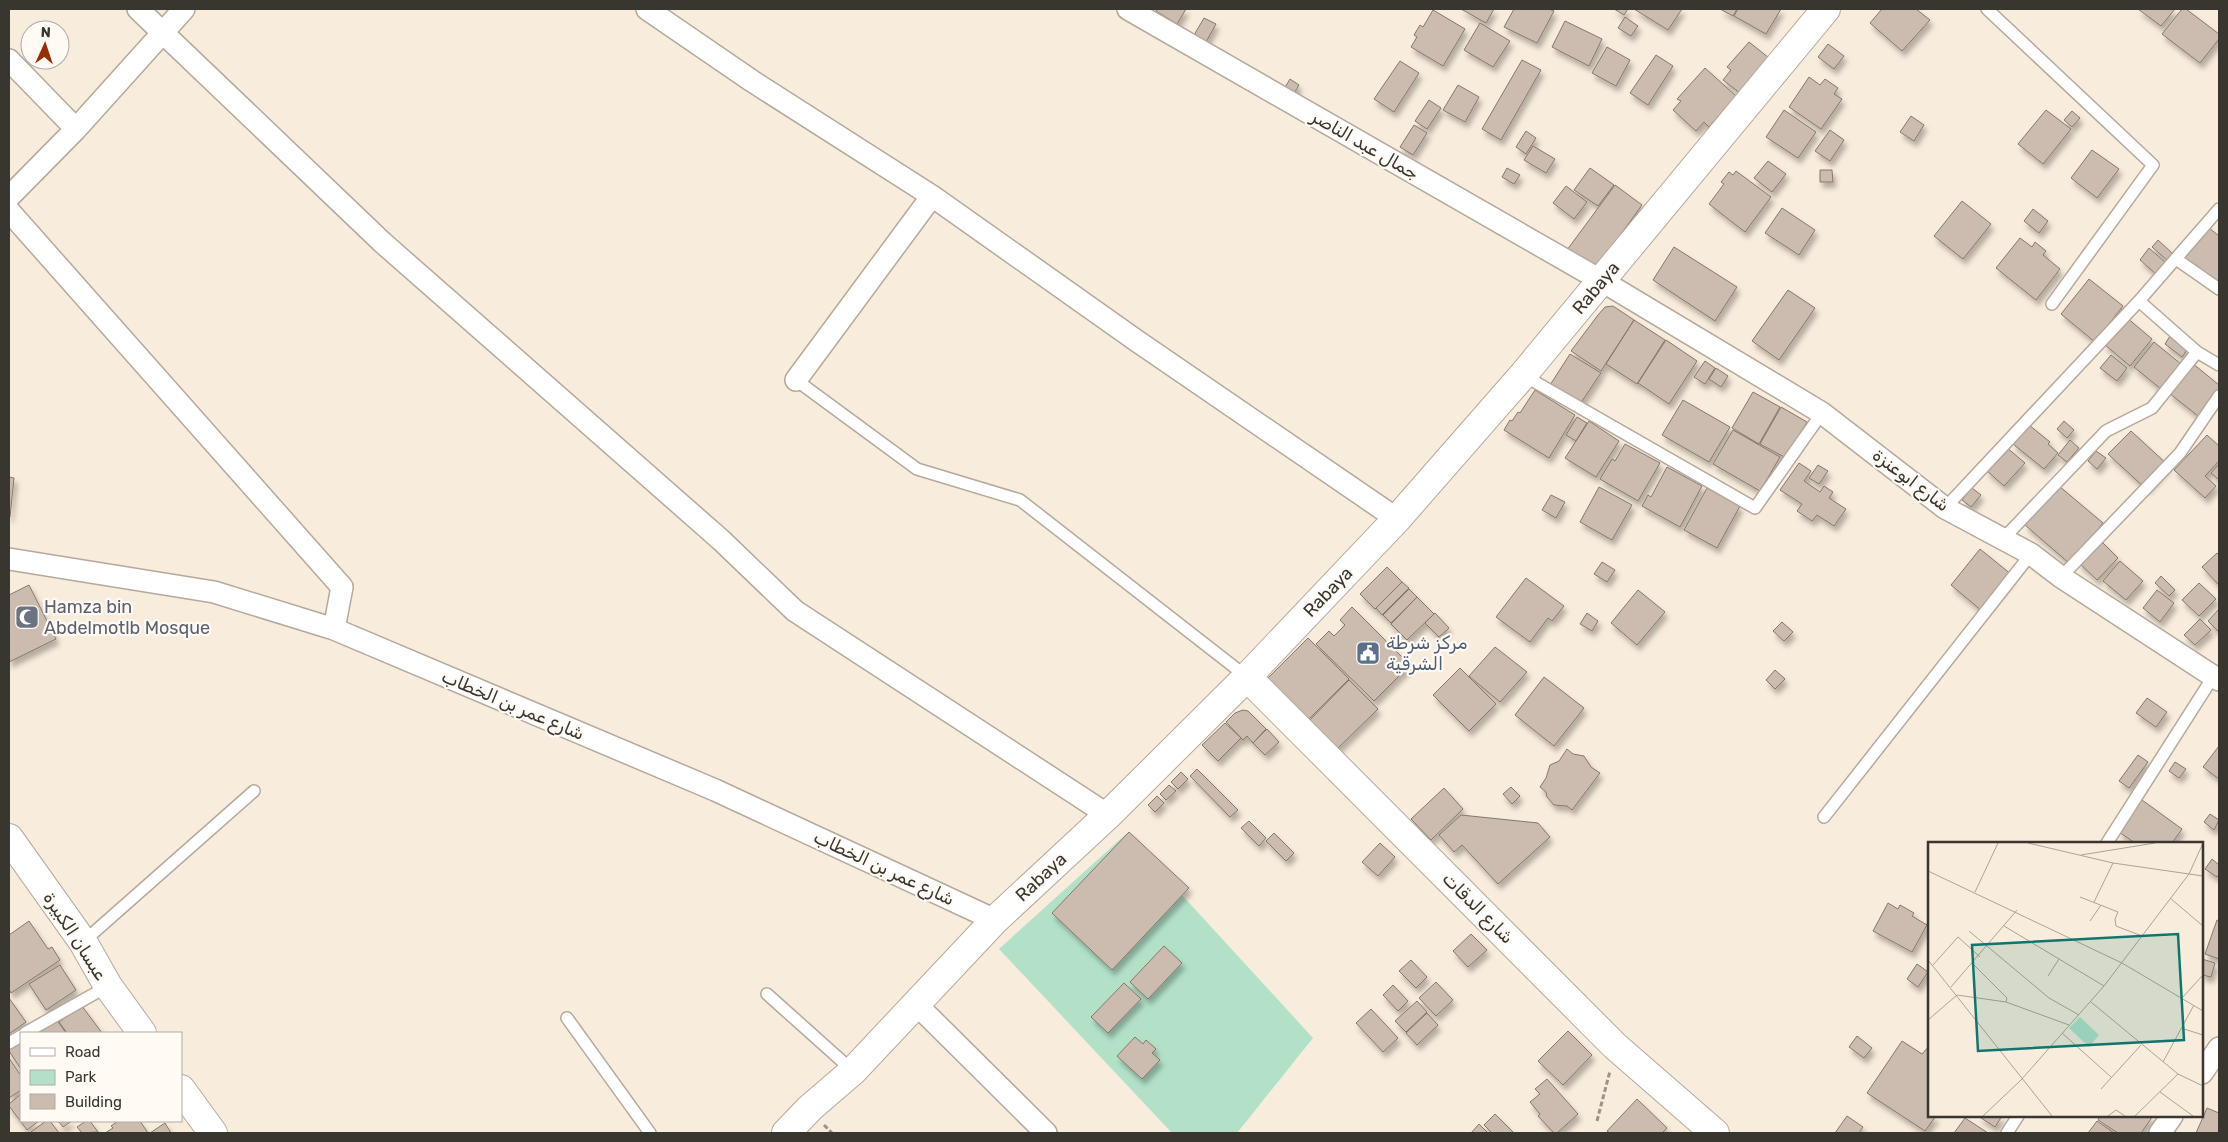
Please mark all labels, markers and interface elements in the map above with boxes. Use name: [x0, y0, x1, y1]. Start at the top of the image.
north arrow: [20, 20, 70, 70]
text: N: [40, 24, 51, 41]
street label: جمال عبد الناصر: [1306, 105, 1423, 185]
street label: Rabaya: [1568, 257, 1624, 319]
street label: شارع ابوعنزة: [1867, 444, 1954, 517]
street label: Rabaya: [1299, 562, 1357, 622]
place label: Hamza bin Abdelmotlb Mosque: [44, 596, 210, 639]
mosque icon: Hamza bin Abdelmotlb Mosque: [14, 604, 40, 630]
place label: مركز شرطة الشرقية: [1386, 632, 1467, 675]
public building icon: مركز شرطة الشرقية: [1355, 640, 1381, 666]
street label: شارع عمر بن الخطاب: [438, 665, 588, 746]
street label: شارع عمر بن الخطاب: [810, 826, 958, 911]
inset map: [1928, 842, 2203, 1117]
street label: Rabaya: [1011, 848, 1071, 906]
street label: شارع الدقات: [1437, 868, 1518, 949]
street label: عبسان الكبيرة: [38, 888, 112, 984]
legend: [20, 1032, 182, 1122]
text: Road: [65, 1043, 101, 1061]
text: Park: [65, 1068, 96, 1086]
text: Building: [65, 1093, 122, 1111]

